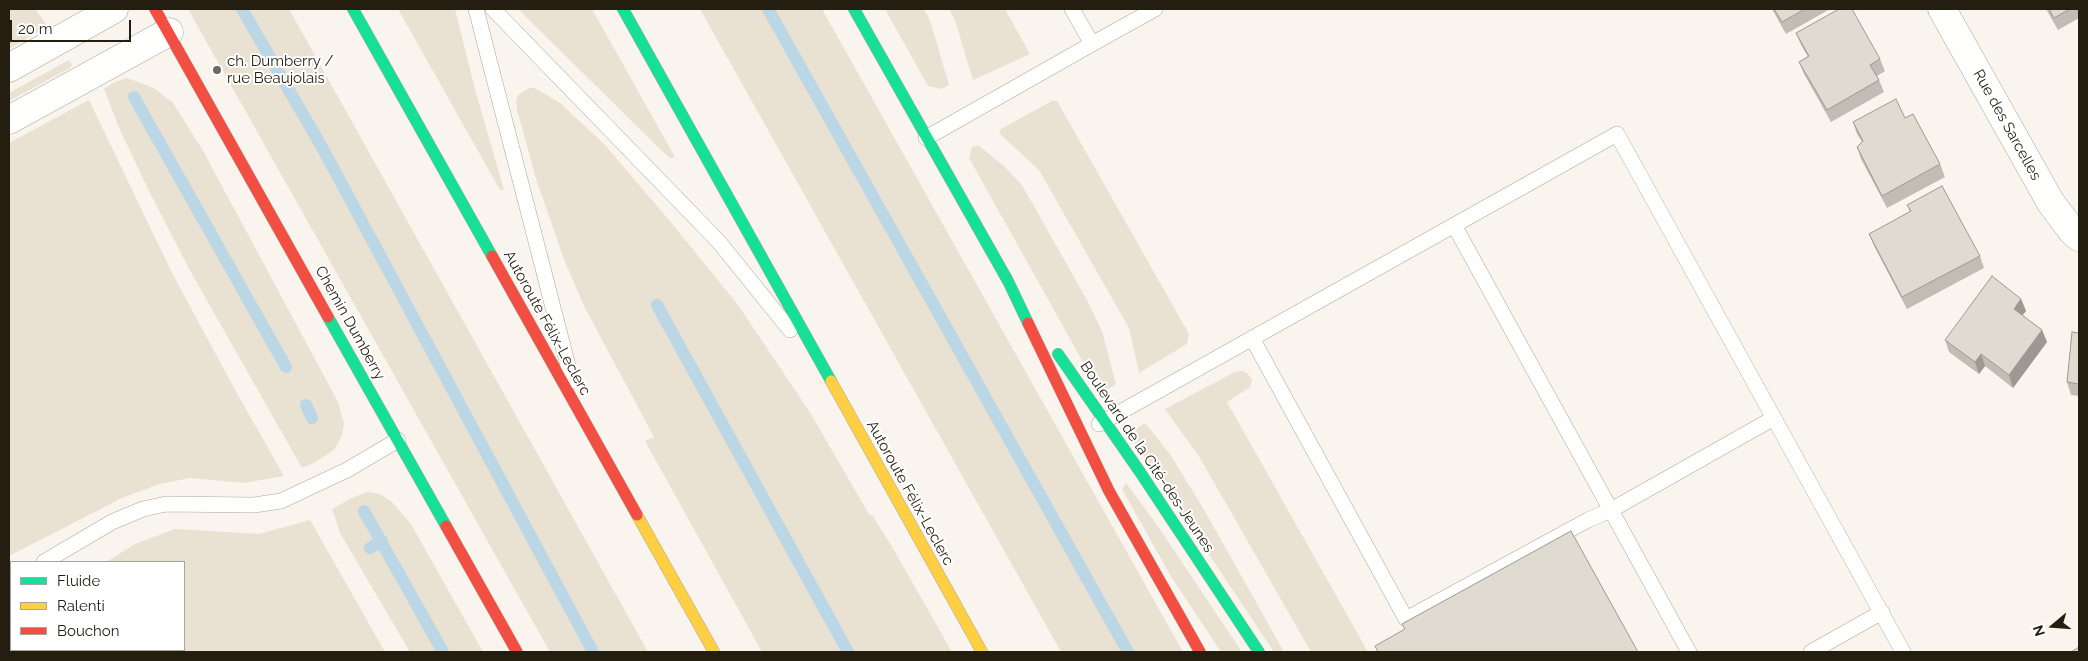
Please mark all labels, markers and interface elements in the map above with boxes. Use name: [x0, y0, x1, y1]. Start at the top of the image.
scale bar: [12, 10, 134, 42]
text: 20 m: [18, 20, 53, 38]
place label: ch. Dumberry / rue Beaujolais: [227, 52, 334, 87]
marker: ch. Dumberry / rue Beaujolais: [211, 64, 223, 76]
street label: Rue des Sarcelles: [1969, 66, 2045, 184]
street label: Autoroute Félix-Leclerc: [500, 247, 594, 399]
street label: Chemin Dumberry: [311, 263, 389, 383]
street label: Boulevard de la Cité-des-Jeunes: [1076, 358, 1218, 556]
street label: Autoroute Félix-Leclerc: [863, 417, 957, 569]
legend: [10, 561, 185, 651]
text: Fluide: [57, 572, 100, 590]
text: Ralenti: [57, 597, 105, 615]
north arrow: [2028, 601, 2078, 651]
text: Bouchon: [57, 622, 119, 640]
text: N: [2029, 623, 2048, 638]

